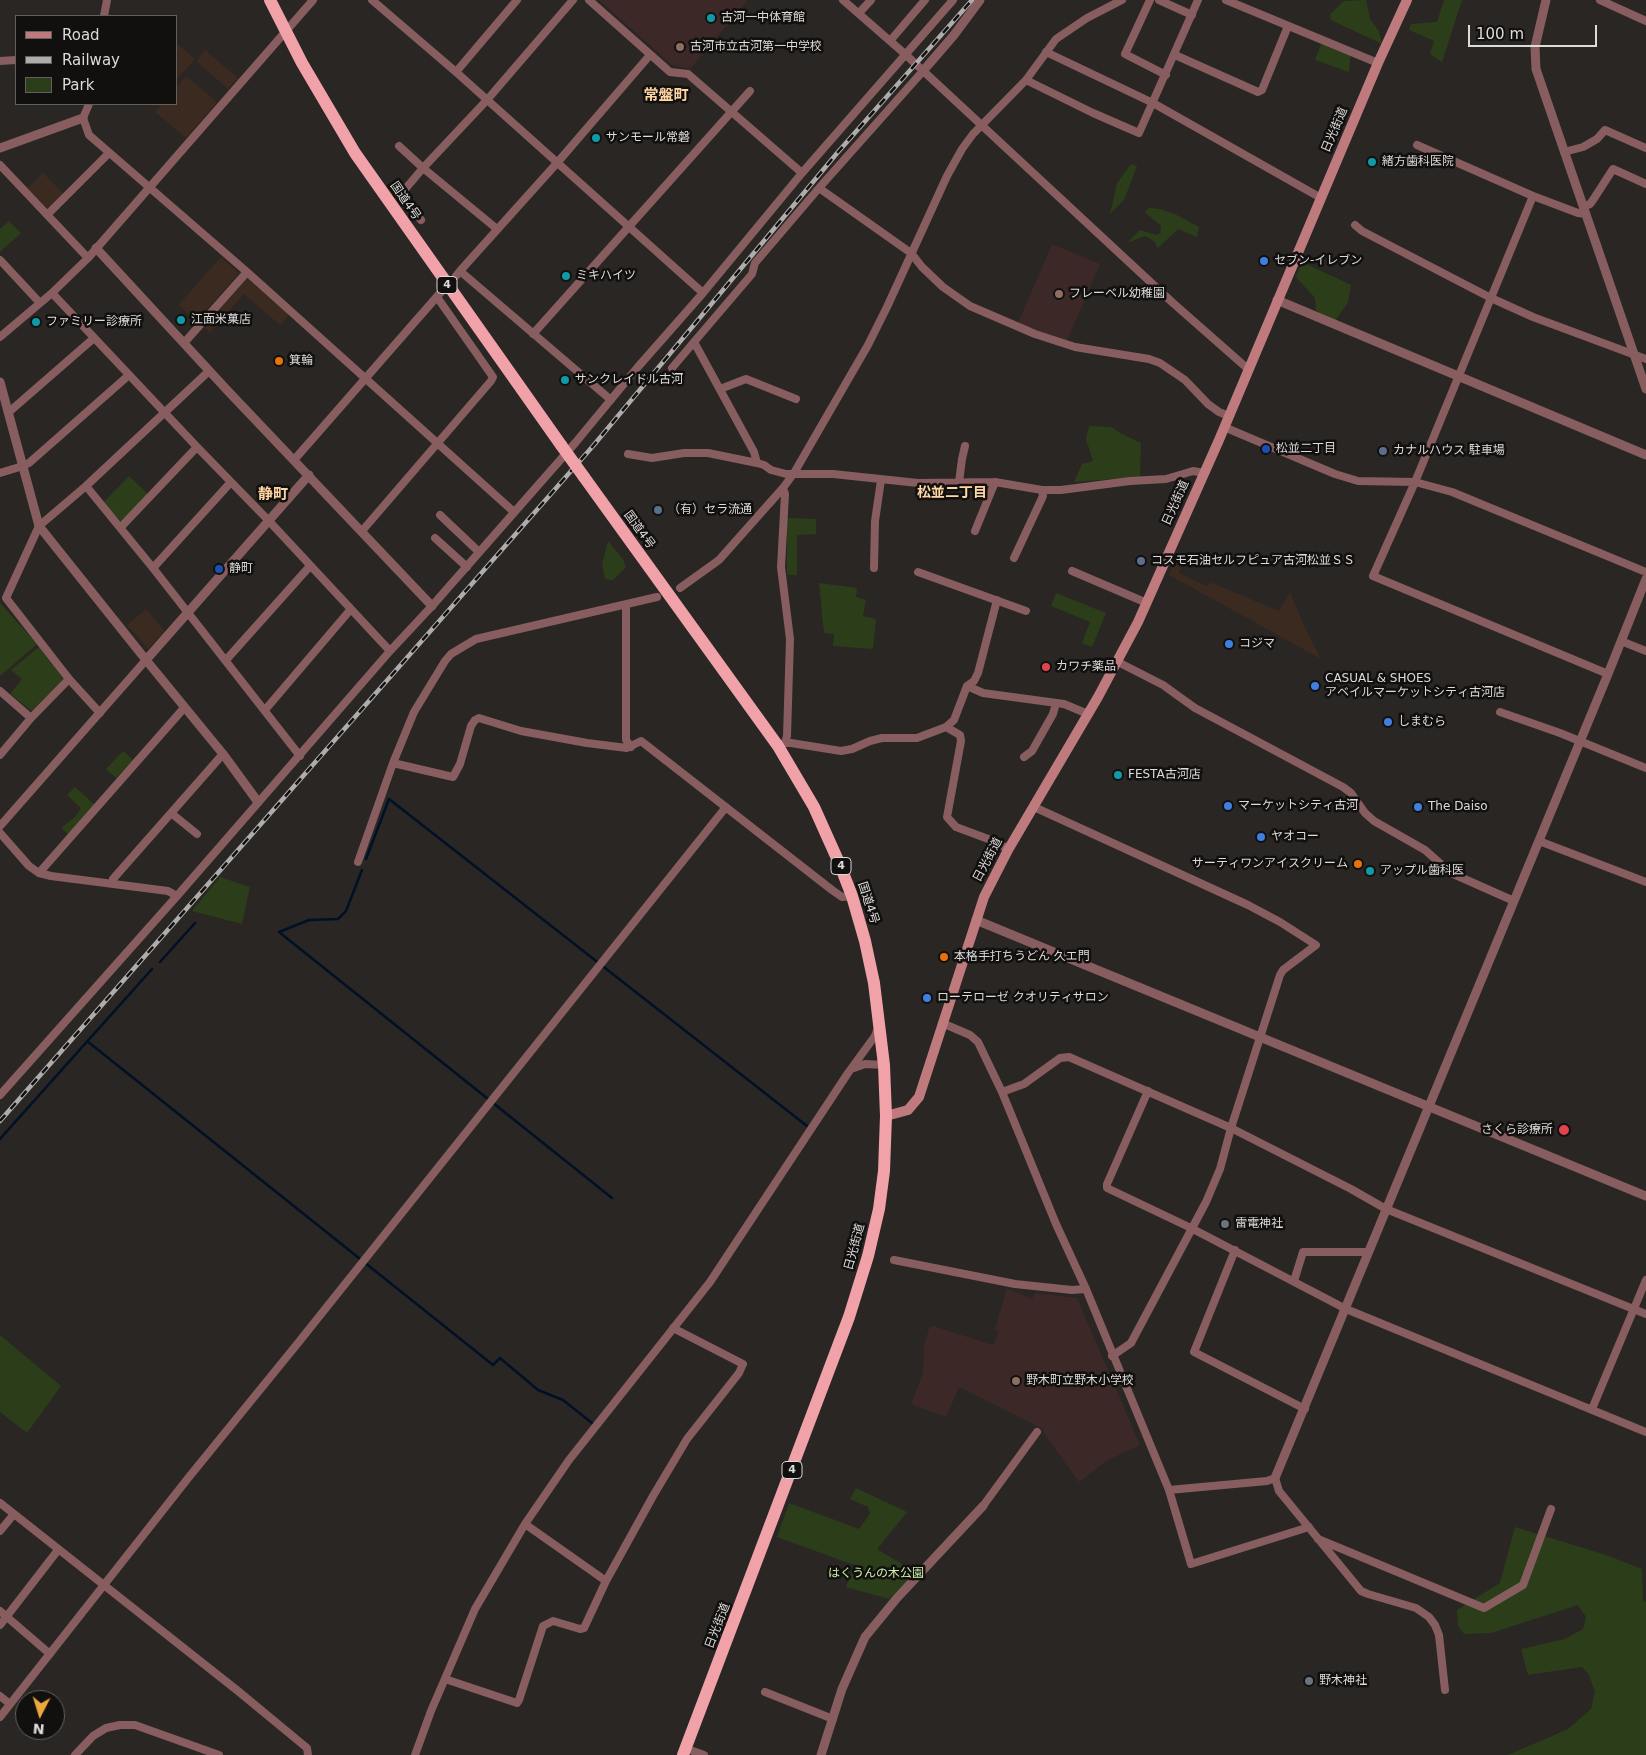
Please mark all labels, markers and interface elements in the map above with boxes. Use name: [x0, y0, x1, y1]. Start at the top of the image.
place label: 古河一中体育館: [721, 11, 805, 25]
marker: 古河一中体育館: [705, 12, 717, 24]
legend: [15, 15, 178, 105]
scale bar: [1471, 15, 1600, 47]
text: 100 m: [1476, 25, 1524, 43]
text: Road: [62, 26, 100, 44]
place label: 古河市立古河第一中学校: [690, 40, 822, 54]
marker: 古河市立古河第一中学校: [674, 41, 686, 53]
text: Railway: [62, 51, 120, 69]
text: Park: [62, 76, 94, 94]
district label: 常盤町: [644, 87, 688, 105]
street label: 日光街道: [1319, 105, 1351, 155]
place label: サンモール常磐: [606, 131, 690, 145]
marker: サンモール常磐: [590, 132, 602, 144]
place label: 緒方歯科医院: [1382, 155, 1454, 169]
marker: 緒方歯科医院: [1366, 156, 1378, 168]
street label: 国道4号: [387, 179, 423, 223]
place label: セブン-イレブン: [1274, 254, 1362, 268]
marker: セブン-イレブン: [1258, 255, 1270, 267]
place label: ミキハイツ: [576, 269, 636, 283]
marker: ミキハイツ: [560, 270, 572, 282]
road number: 4: [437, 276, 457, 294]
place label: フレーベル幼稚園: [1069, 287, 1165, 301]
marker: フレーベル幼稚園: [1053, 288, 1065, 300]
place label: 江面米菓店: [191, 313, 251, 327]
marker: 江面米菓店: [175, 314, 187, 326]
place label: ファミリー診療所: [46, 315, 142, 329]
marker: ファミリー診療所: [30, 316, 42, 328]
place label: 箕輪: [289, 354, 313, 368]
marker: 箕輪: [273, 355, 285, 367]
place label: サンクレイドル古河: [575, 373, 683, 387]
marker: サンクレイドル古河: [559, 374, 571, 386]
place label: 松並二丁目: [1276, 442, 1336, 456]
marker: 松並二丁目: [1260, 443, 1272, 455]
place label: カナルハウス 駐車場: [1393, 444, 1505, 458]
marker: カナルハウス 駐車場: [1377, 445, 1389, 457]
street label: 日光街道: [1160, 478, 1192, 528]
district label: 松並二丁目: [917, 485, 987, 501]
district label: 静町: [258, 486, 288, 504]
place label: （有）セラ流通: [668, 503, 752, 517]
marker: （有）セラ流通: [652, 504, 664, 516]
street label: 国道4号: [620, 508, 658, 552]
place label: コスモ石油セルフピュア古河松並ＳＳ: [1151, 554, 1355, 568]
marker: コスモ石油セルフピュア古河松並ＳＳ: [1135, 555, 1147, 567]
place label: 静町: [229, 562, 253, 576]
marker: 静町: [213, 563, 225, 575]
place label: コジマ: [1239, 637, 1275, 651]
marker: コジマ: [1223, 638, 1235, 650]
place label: カワチ薬品: [1056, 660, 1116, 674]
marker: カワチ薬品: [1040, 661, 1052, 673]
place label: CASUAL & SHOES アベイルマーケットシティ古河店: [1325, 672, 1505, 700]
marker: CASUAL & SHOES アベイルマーケットシティ古河店: [1309, 680, 1321, 692]
place label: しまむら: [1398, 715, 1446, 729]
marker: しまむら: [1382, 716, 1394, 728]
place label: FESTA古河店: [1128, 768, 1201, 782]
marker: FESTA古河店: [1112, 769, 1124, 781]
place label: マーケットシティ古河: [1238, 799, 1358, 813]
marker: マーケットシティ古河: [1222, 800, 1234, 812]
place label: The Daiso: [1428, 800, 1488, 814]
marker: The Daiso: [1412, 801, 1424, 813]
place label: ヤオコー: [1271, 830, 1319, 844]
marker: ヤオコー: [1255, 831, 1267, 843]
street label: 日光街道: [970, 835, 1006, 885]
place label: サーティワンアイスクリーム: [1192, 857, 1348, 871]
road number: 4: [831, 858, 851, 874]
marker: サーティワンアイスクリーム: [1352, 858, 1364, 870]
place label: アップル歯科医: [1380, 864, 1464, 878]
marker: アップル歯科医: [1364, 865, 1376, 877]
street label: 国道4号: [854, 880, 882, 926]
place label: 本格手打ちうどん 久エ門: [954, 950, 1090, 964]
marker: 本格手打ちうどん 久エ門: [938, 951, 950, 963]
place label: ローテローゼ クオリティサロン: [937, 991, 1109, 1005]
marker: ローテローゼ クオリティサロン: [921, 992, 933, 1004]
place label: さくら診療所: [1481, 1123, 1553, 1137]
marker: さくら診療所: [1557, 1123, 1571, 1137]
place label: 雷電神社: [1235, 1217, 1283, 1231]
marker: 雷電神社: [1219, 1218, 1231, 1230]
street label: 日光街道: [842, 1222, 868, 1272]
place label: 野木町立野木小学校: [1026, 1374, 1134, 1388]
marker: 野木町立野木小学校: [1010, 1375, 1022, 1387]
road number: 4: [782, 1462, 802, 1478]
park label: はくうんの木公園: [828, 1567, 924, 1581]
street label: 日光街道: [703, 1601, 733, 1651]
place label: 野木神社: [1319, 1674, 1367, 1688]
marker: 野木神社: [1303, 1675, 1315, 1687]
north arrow: [15, 1690, 65, 1740]
text: N: [32, 1720, 45, 1737]

